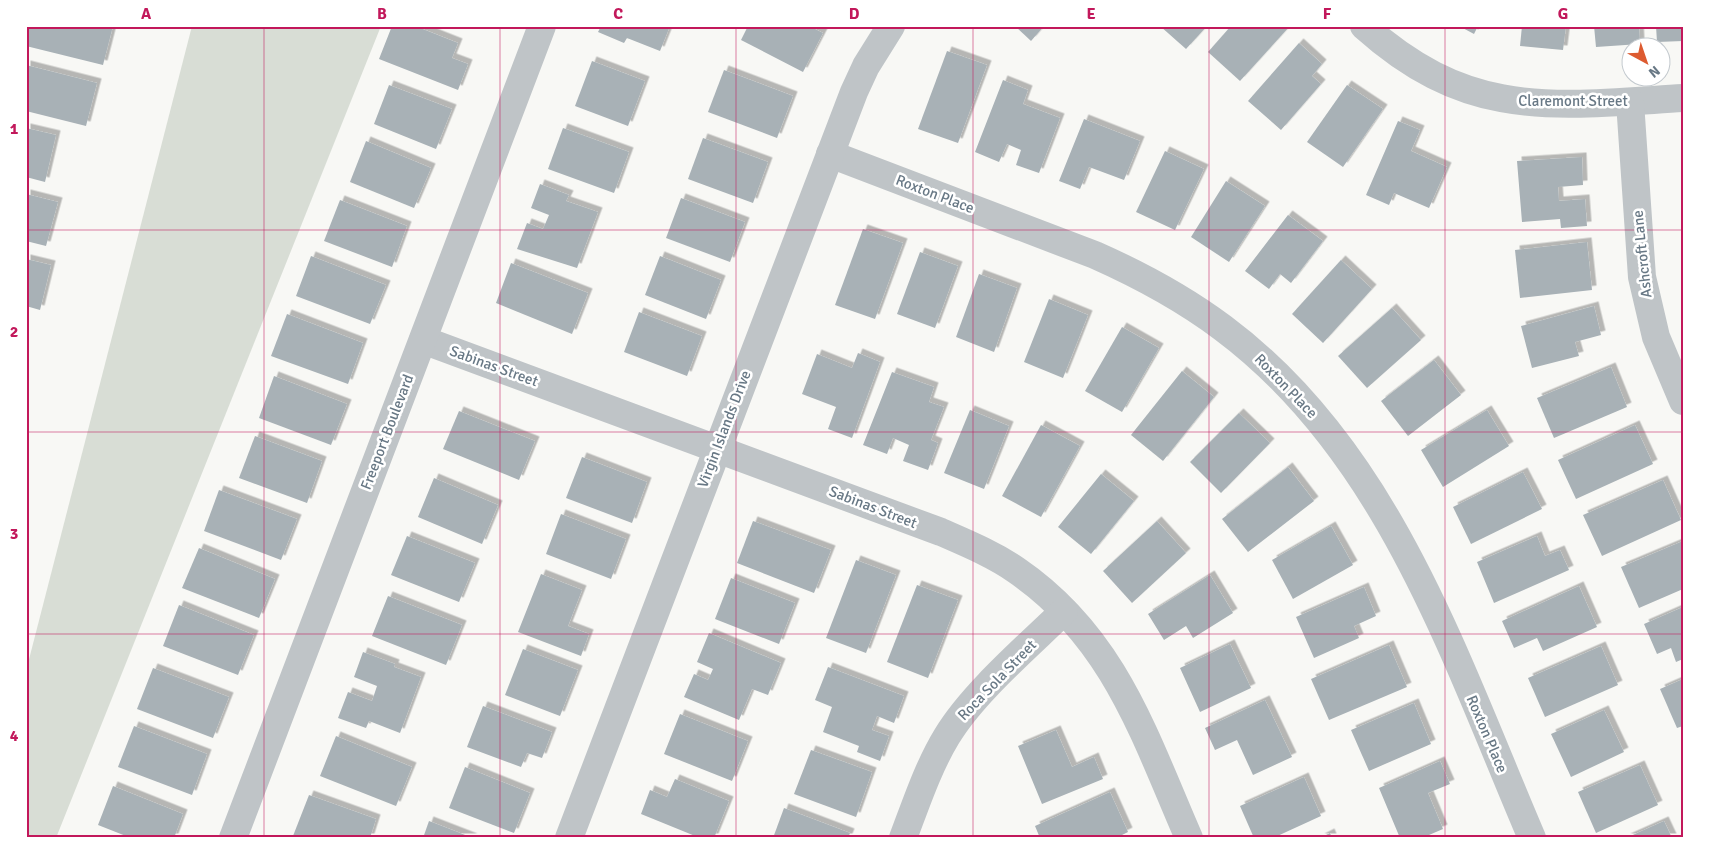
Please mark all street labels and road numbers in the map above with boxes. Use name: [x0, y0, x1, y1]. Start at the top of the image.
street label: Claremont Street: [1518, 92, 1628, 110]
street label: Roxton Place: [893, 171, 977, 217]
street label: Ashcroft Lane: [1628, 209, 1656, 299]
street label: Sabinas Street: [447, 342, 541, 390]
street label: Roxton Place: [1251, 350, 1321, 422]
street label: Virgin Islands Drive: [693, 368, 755, 490]
street label: Freeport Boulevard: [357, 372, 417, 492]
street label: Sabinas Street: [827, 482, 919, 532]
street label: Roca Sola Street: [954, 636, 1040, 724]
street label: Roxton Place: [1463, 692, 1511, 776]

